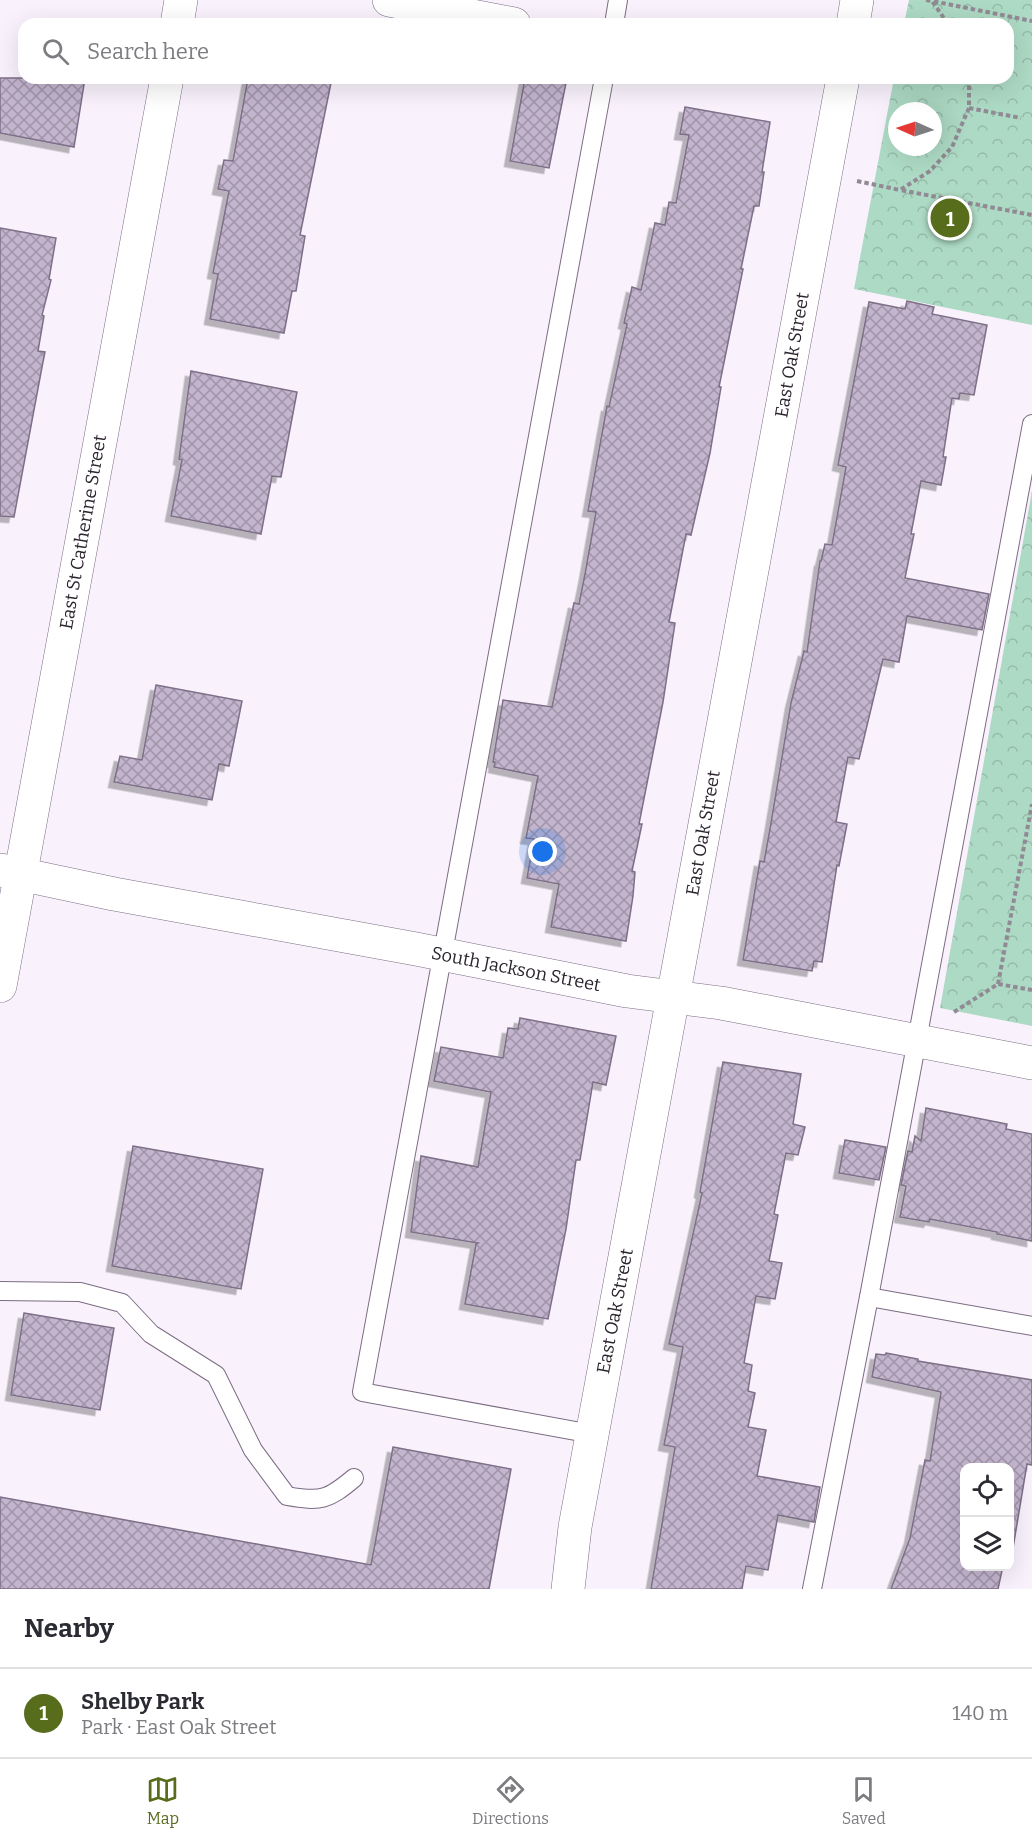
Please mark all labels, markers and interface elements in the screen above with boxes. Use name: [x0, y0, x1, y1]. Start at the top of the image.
search box: [18, 18, 1014, 84]
icon: search: [39, 35, 72, 68]
text: Search here: [87, 38, 209, 65]
north arrow: [888, 102, 942, 156]
pin: 1: [930, 196, 970, 240]
street label: East Oak Street: [770, 290, 814, 419]
street label: East St Catherine Street: [55, 432, 111, 631]
street label: East Oak Street: [681, 768, 725, 897]
your location: [528, 837, 557, 866]
street label: South Jackson Street: [430, 942, 603, 996]
street label: East Oak Street: [592, 1246, 638, 1375]
map controls: [960, 1463, 1014, 1571]
button: locate: [960, 1463, 1014, 1517]
button: layers: [960, 1517, 1014, 1571]
text: Nearby: [24, 1613, 114, 1644]
text: Shelby Park: [81, 1688, 204, 1715]
text: 1: [39, 1701, 48, 1725]
text: 140 m: [952, 1701, 1008, 1725]
text: Park · East Oak Street: [81, 1715, 276, 1739]
tab: Map: [146, 1773, 179, 1828]
tab: Directions: [472, 1773, 549, 1828]
tab: Saved: [842, 1773, 886, 1828]

